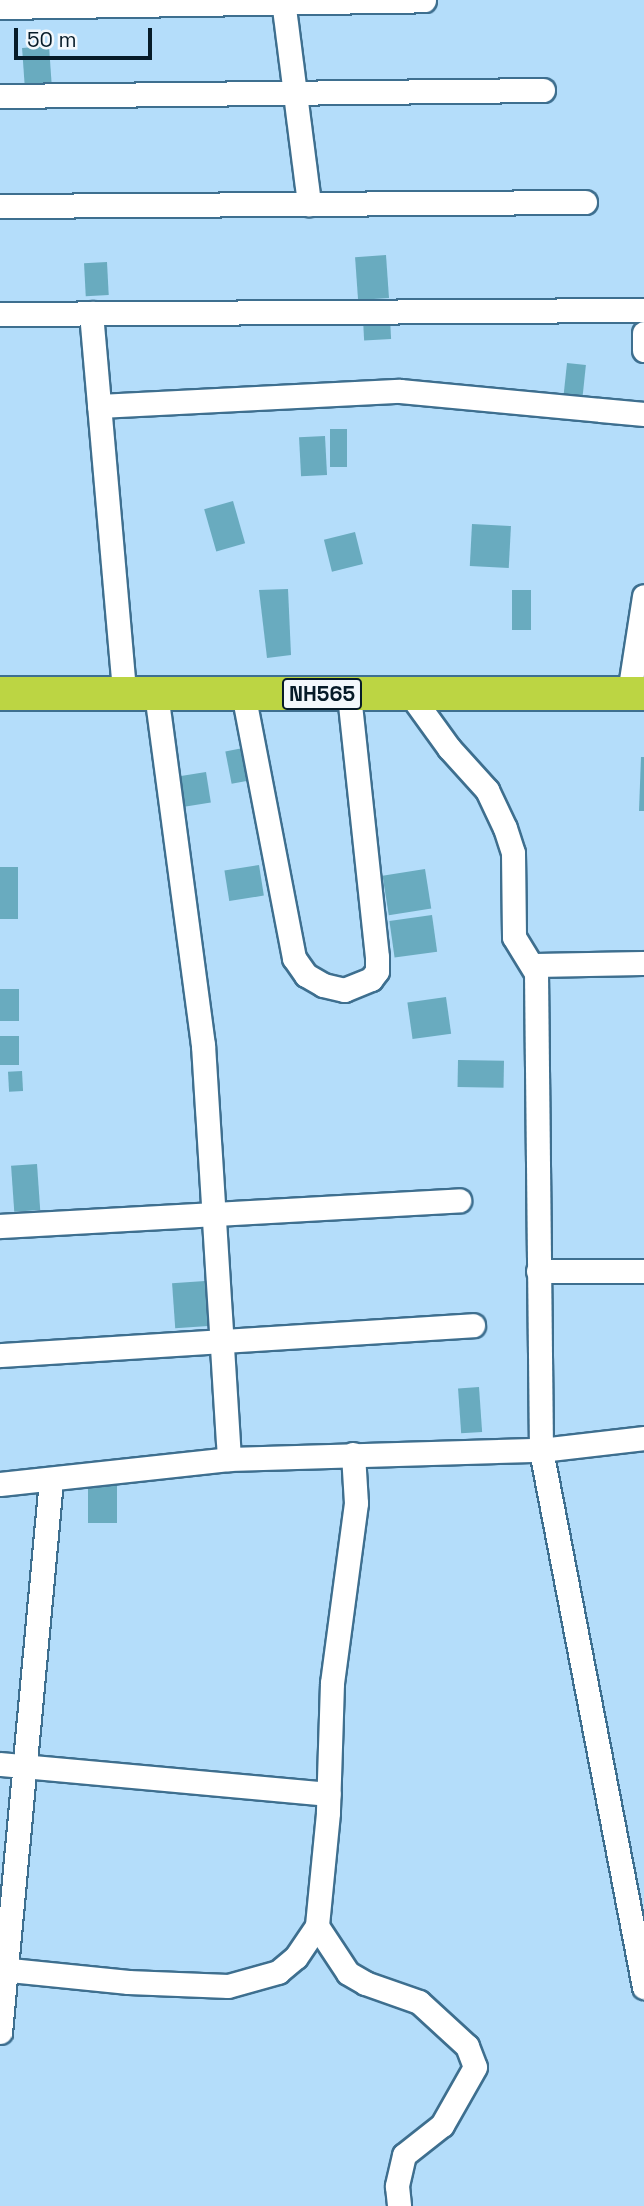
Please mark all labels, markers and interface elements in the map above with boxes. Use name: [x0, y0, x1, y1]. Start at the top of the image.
scale bar: [18, 14, 156, 58]
text: 50 m: [27, 26, 77, 53]
road number: NH565: [282, 676, 362, 712]

